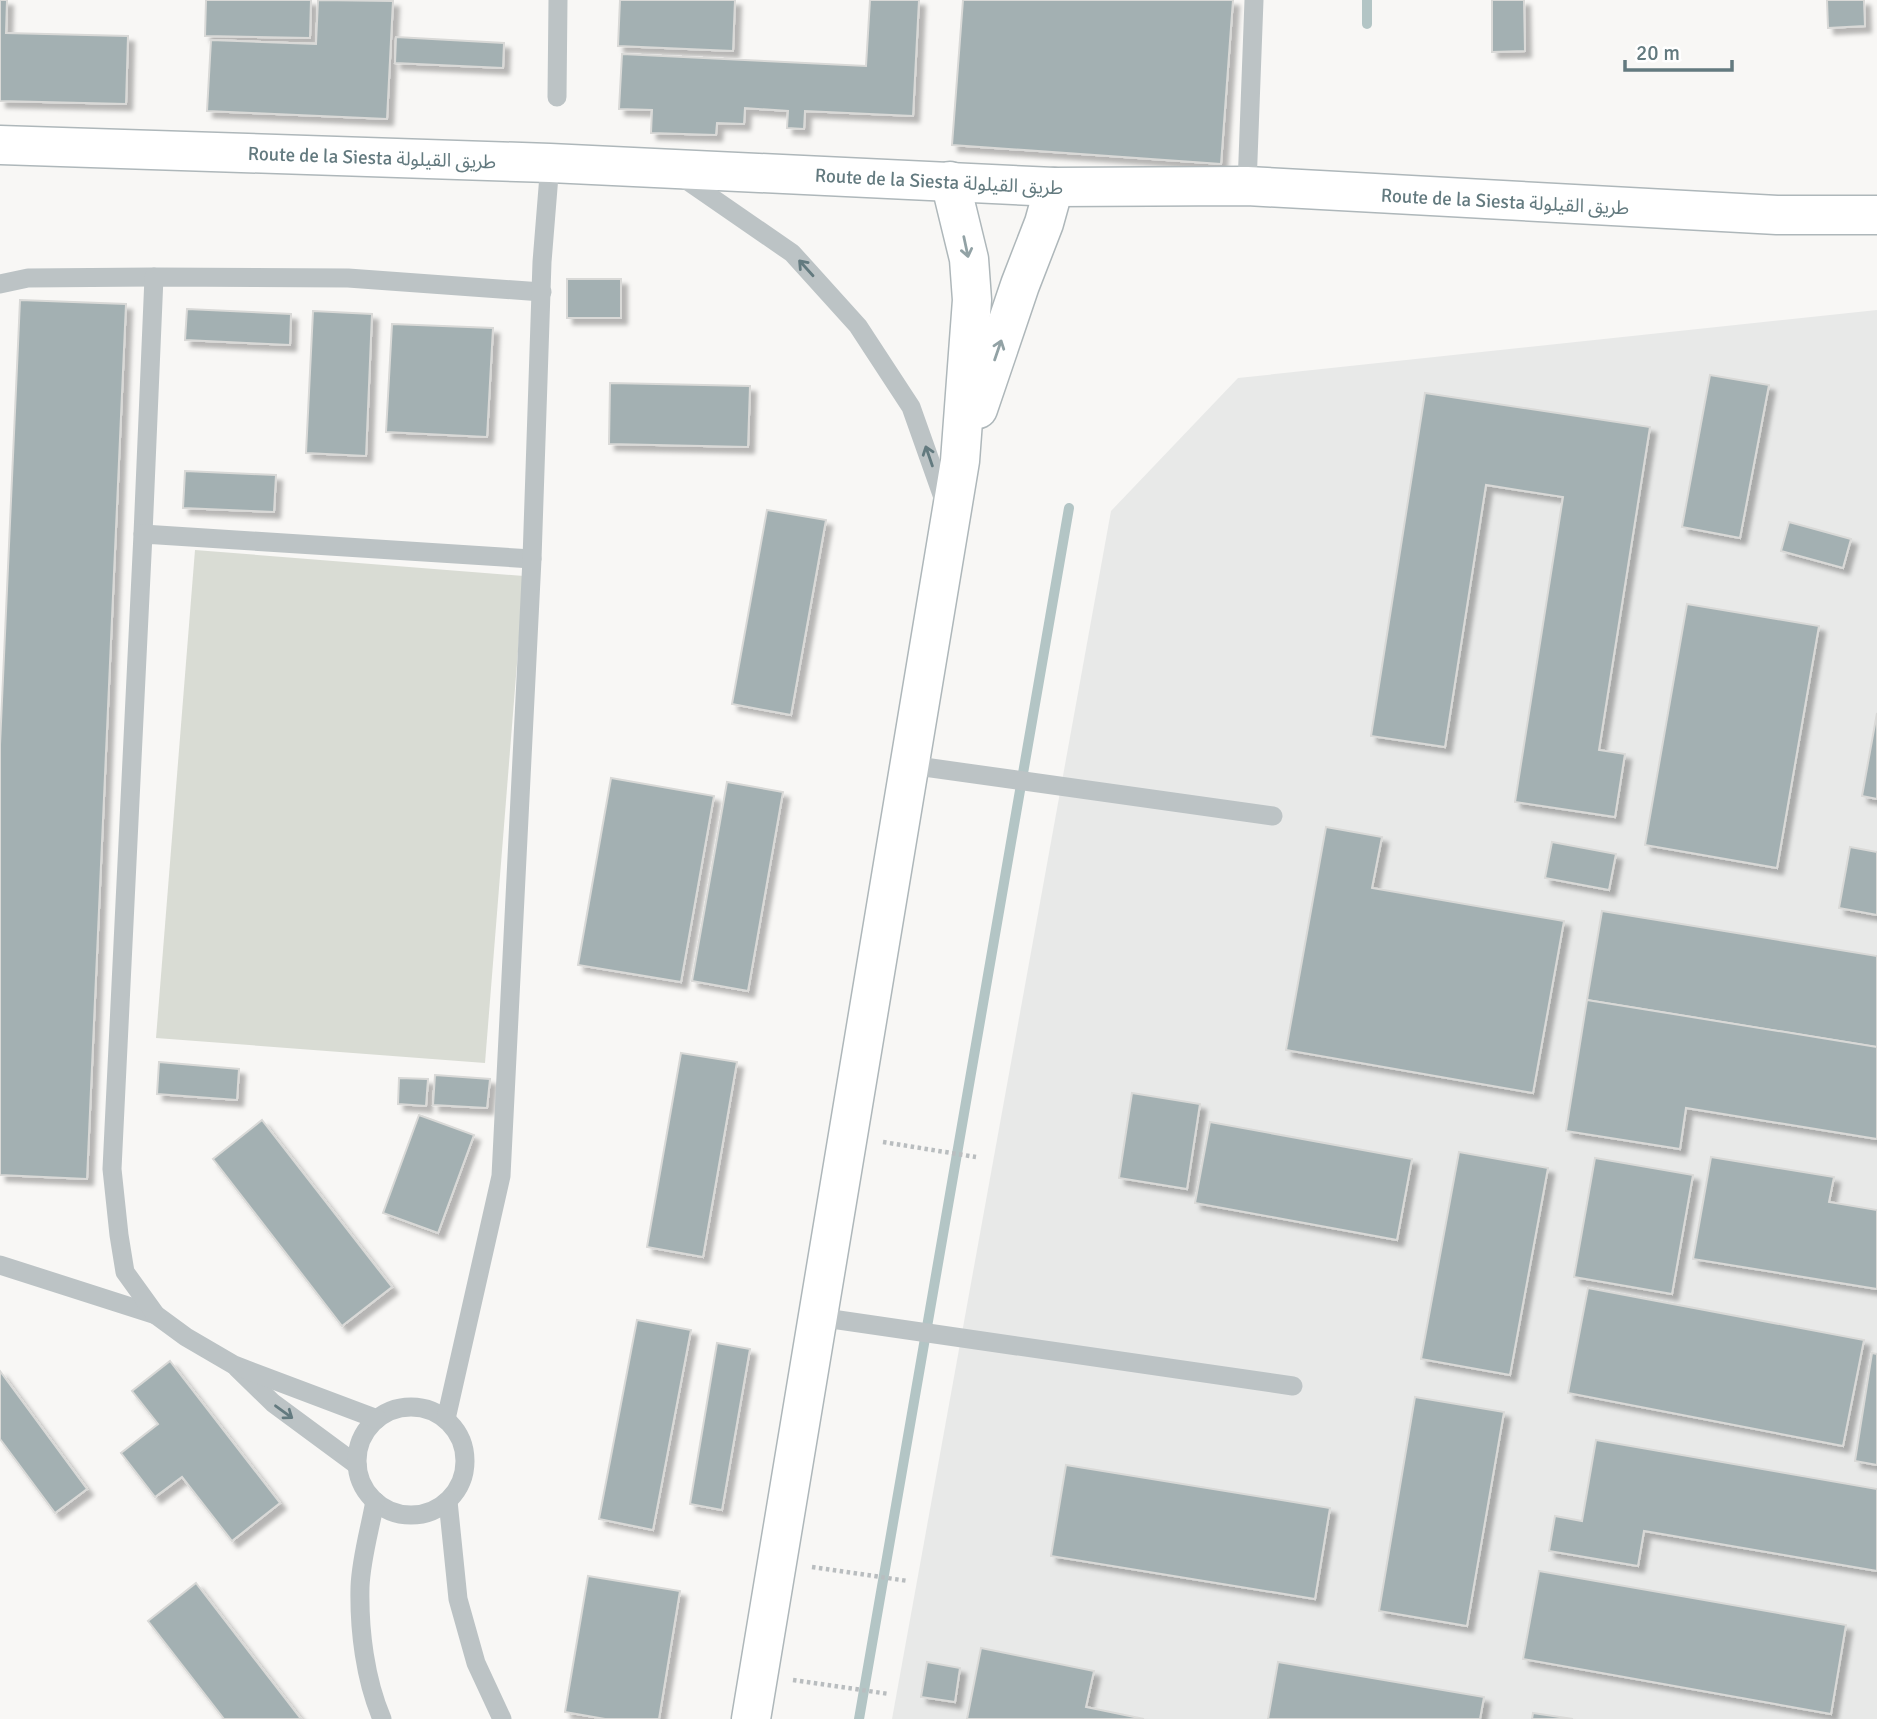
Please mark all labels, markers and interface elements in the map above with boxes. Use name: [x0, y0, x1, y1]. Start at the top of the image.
scale bar: [1625, 28, 1732, 72]
text: 20 m: [1636, 40, 1680, 66]
street label: Route de la Siesta طريق القيلولة: [247, 142, 497, 174]
street label: Route de la Siesta طريق القيلولة: [814, 164, 1064, 200]
street label: Route de la Siesta طريق القيلولة: [1380, 184, 1630, 220]
one-way arrow: [960, 235, 974, 258]
one-way arrow: [797, 260, 814, 277]
one-way arrow: [993, 339, 1005, 361]
one-way arrow: [922, 446, 934, 468]
one-way arrow: [274, 1404, 293, 1419]

